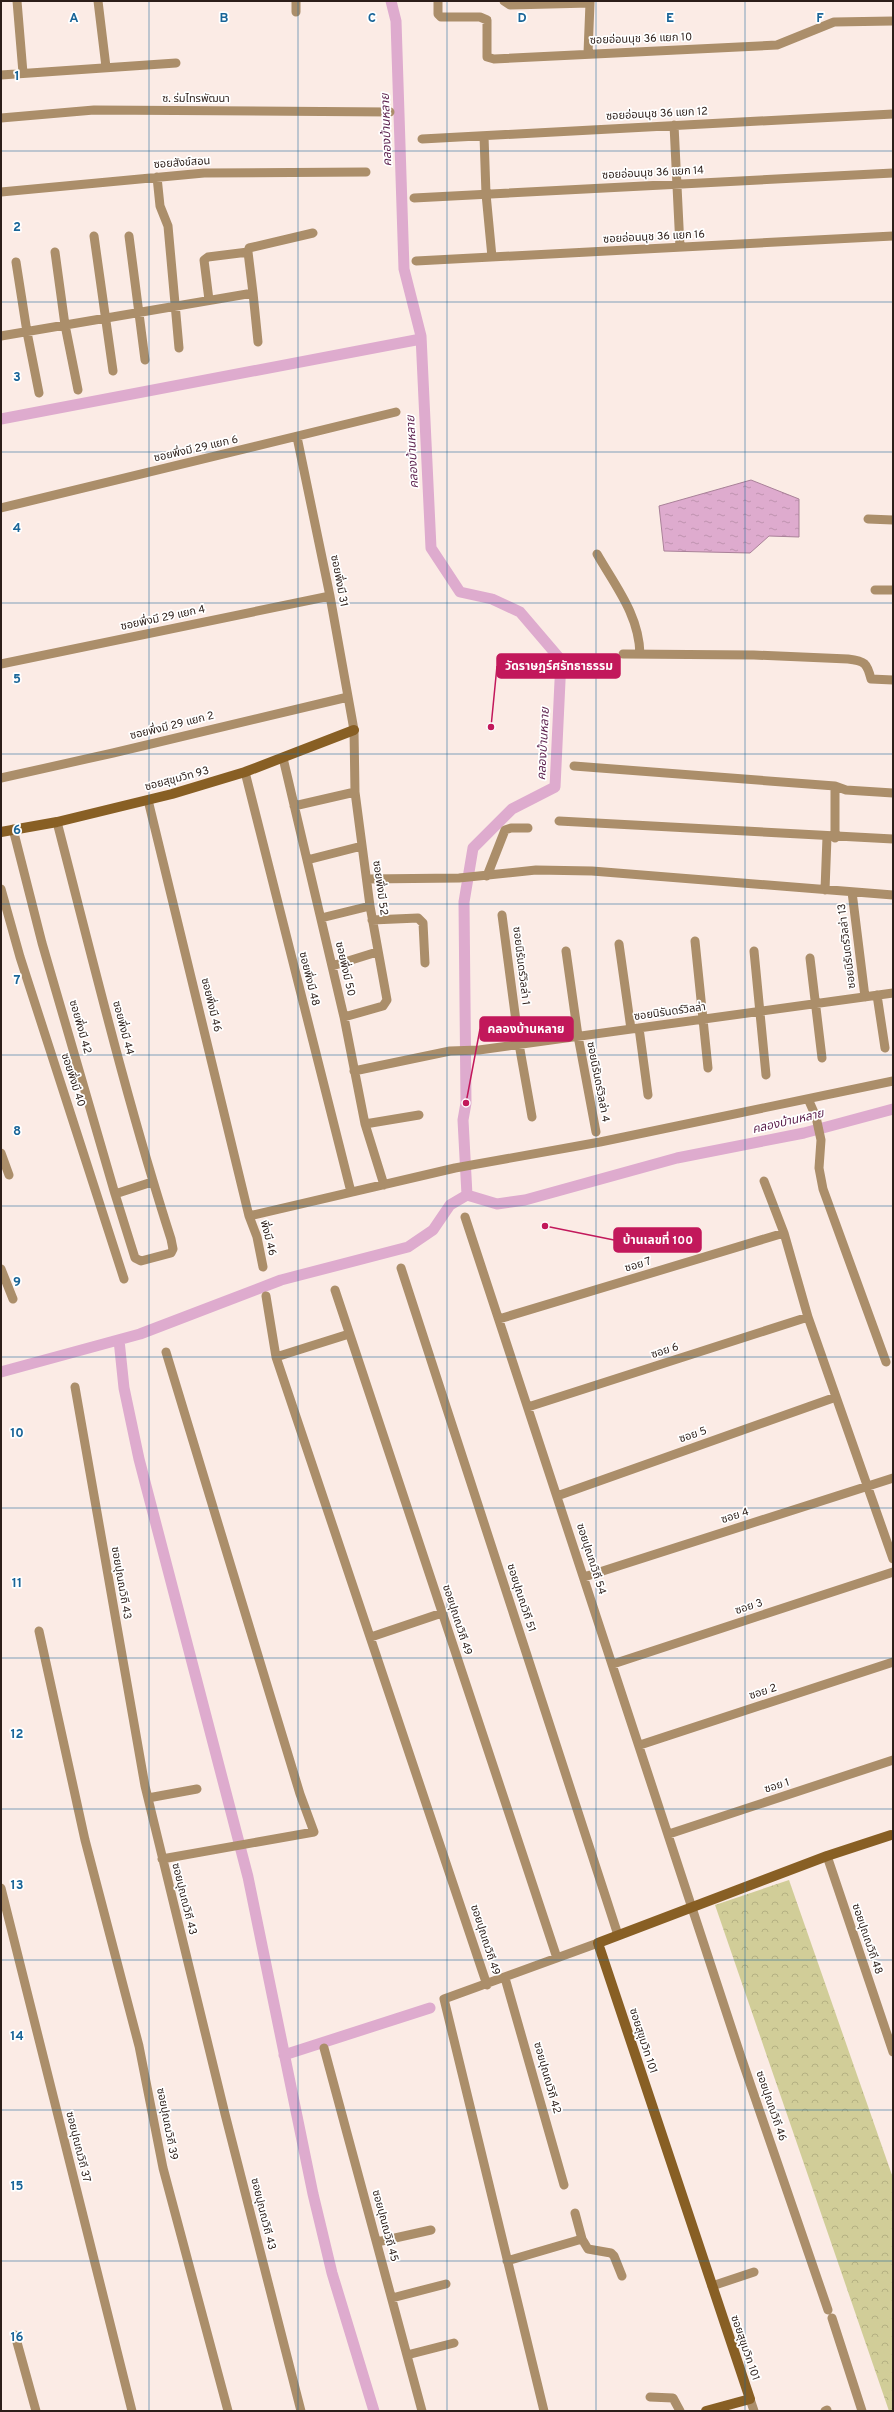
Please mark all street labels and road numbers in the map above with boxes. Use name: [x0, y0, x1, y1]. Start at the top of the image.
street label: ซอยอ่อนนุช 36 แยก 10: [590, 30, 692, 48]
street label: ซ. ร่มไทรพัฒนา: [162, 92, 230, 106]
street label: ซอยอ่อนนุช 36 แยก 12: [606, 104, 708, 124]
street label: ซอยสังข์สอน: [153, 154, 211, 172]
street label: ซอยอ่อนนุช 36 แยก 14: [602, 163, 704, 183]
street label: ซอยอ่อนนุช 36 แยก 16: [603, 227, 705, 247]
street label: ซอยพึ่งมี 29 แยก 6: [152, 431, 239, 465]
street label: ซอยพึ่งมี 31: [327, 553, 353, 608]
street label: ซอยพึ่งมี 29 แยก 4: [119, 600, 207, 634]
street label: ซอยพึ่งมี 29 แยก 2: [128, 707, 215, 743]
street label: ซอยสุขุมวิท 93: [143, 764, 211, 794]
street label: ซอยพึ่งมี 52: [369, 859, 393, 916]
street label: ซอยนิรันดร์วิลล่า 13: [835, 903, 859, 989]
street label: ซอยนิรันดร์วิลล่า 1: [509, 926, 533, 1006]
street label: ซอยพึ่งมี 50: [332, 940, 360, 998]
street label: ซอยพึ่งมี 48: [296, 950, 324, 1008]
street label: ซอยพึ่งมี 46: [198, 976, 226, 1034]
street label: ซอยพึ่งมี 42: [66, 998, 96, 1056]
street label: ซอยพึ่งมี 44: [109, 999, 139, 1057]
street label: ซอยนิรันดร์วิลล่า: [633, 1000, 707, 1024]
street label: ซอยนิรันดร์วิลล่า 4: [583, 1041, 613, 1124]
street label: ซอยพึ่งมี 40: [58, 1051, 90, 1109]
street label: พึ่งมี 46: [257, 1218, 281, 1257]
street label: ซอย 7: [623, 1254, 653, 1276]
street label: ซอย 6: [649, 1340, 681, 1362]
street label: ซอย 5: [677, 1424, 709, 1446]
street label: ซอย 4: [719, 1505, 751, 1527]
street label: ซอยปุณณวิถี 54: [573, 1522, 609, 1597]
street label: ซอยปุณณวิถี 43: [108, 1545, 134, 1621]
street label: ซอยปุณณวิถี 51: [503, 1562, 539, 1634]
street label: ซอยปุณณวิถี 49: [439, 1583, 475, 1657]
street label: ซอย 3: [733, 1596, 765, 1618]
street label: ซอย 2: [747, 1681, 779, 1703]
street label: ซอย 1: [763, 1775, 791, 1797]
street label: ซอยปุณณวิถี 43: [168, 1862, 200, 1936]
street label: ซอยปุณณวิถี 48: [848, 1902, 886, 1976]
street label: ซอยปุณณวิถี 49: [467, 1903, 503, 1977]
street label: ซอยสุขุมวิท 101: [626, 2007, 660, 2075]
street label: ซอยปุณณวิถี 42: [530, 2041, 564, 2115]
street label: ซอยปุณณวิถี 46: [752, 2069, 790, 2143]
street label: ซอยปุณณวิถี 39: [153, 2087, 181, 2161]
street label: ซอยปุณณวิถี 37: [62, 2110, 94, 2184]
street label: ซอยปุณณวิถี 43: [247, 2177, 279, 2251]
street label: ซอยปุณณวิถี 45: [369, 2188, 401, 2264]
street label: ซอยสุขุมวิท 101: [727, 2314, 763, 2382]

